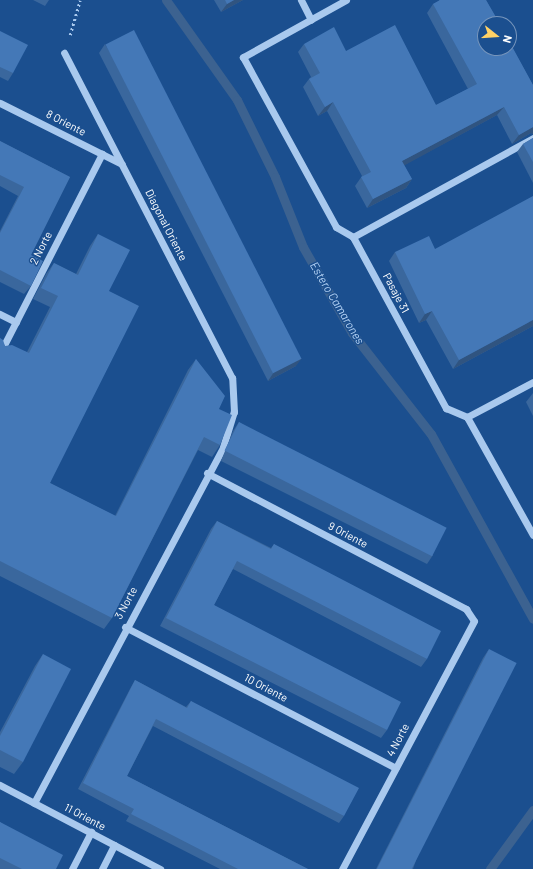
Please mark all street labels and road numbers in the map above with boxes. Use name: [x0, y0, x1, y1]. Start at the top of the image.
street label: 8 Oriente: [44, 107, 88, 139]
street label: Diagonal Oriente: [142, 187, 190, 263]
street label: 2 Norte: [27, 229, 55, 267]
street label: Pasaje 31: [380, 271, 412, 315]
street label: 9 Oriente: [326, 519, 370, 551]
street label: 3 Norte: [112, 584, 140, 622]
street label: 10 Oriente: [242, 671, 290, 705]
street label: 4 Norte: [384, 721, 412, 759]
street label: 11 Oriente: [62, 801, 108, 833]

